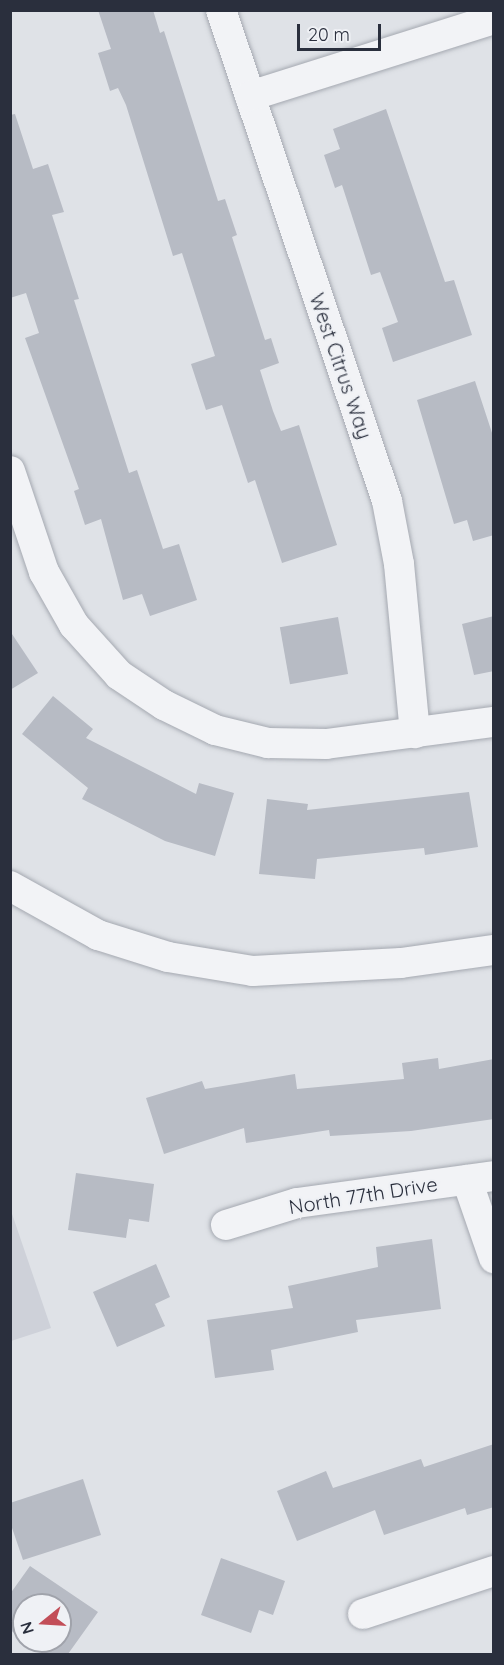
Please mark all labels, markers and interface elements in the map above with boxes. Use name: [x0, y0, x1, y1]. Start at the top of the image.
scale bar: [300, 12, 384, 50]
text: 20 m: [308, 23, 350, 46]
street label: West Citrus Way: [305, 290, 377, 442]
street label: North 77th Drive: [287, 1171, 439, 1219]
north arrow: [12, 1593, 72, 1653]
text: N: [15, 1619, 38, 1637]

